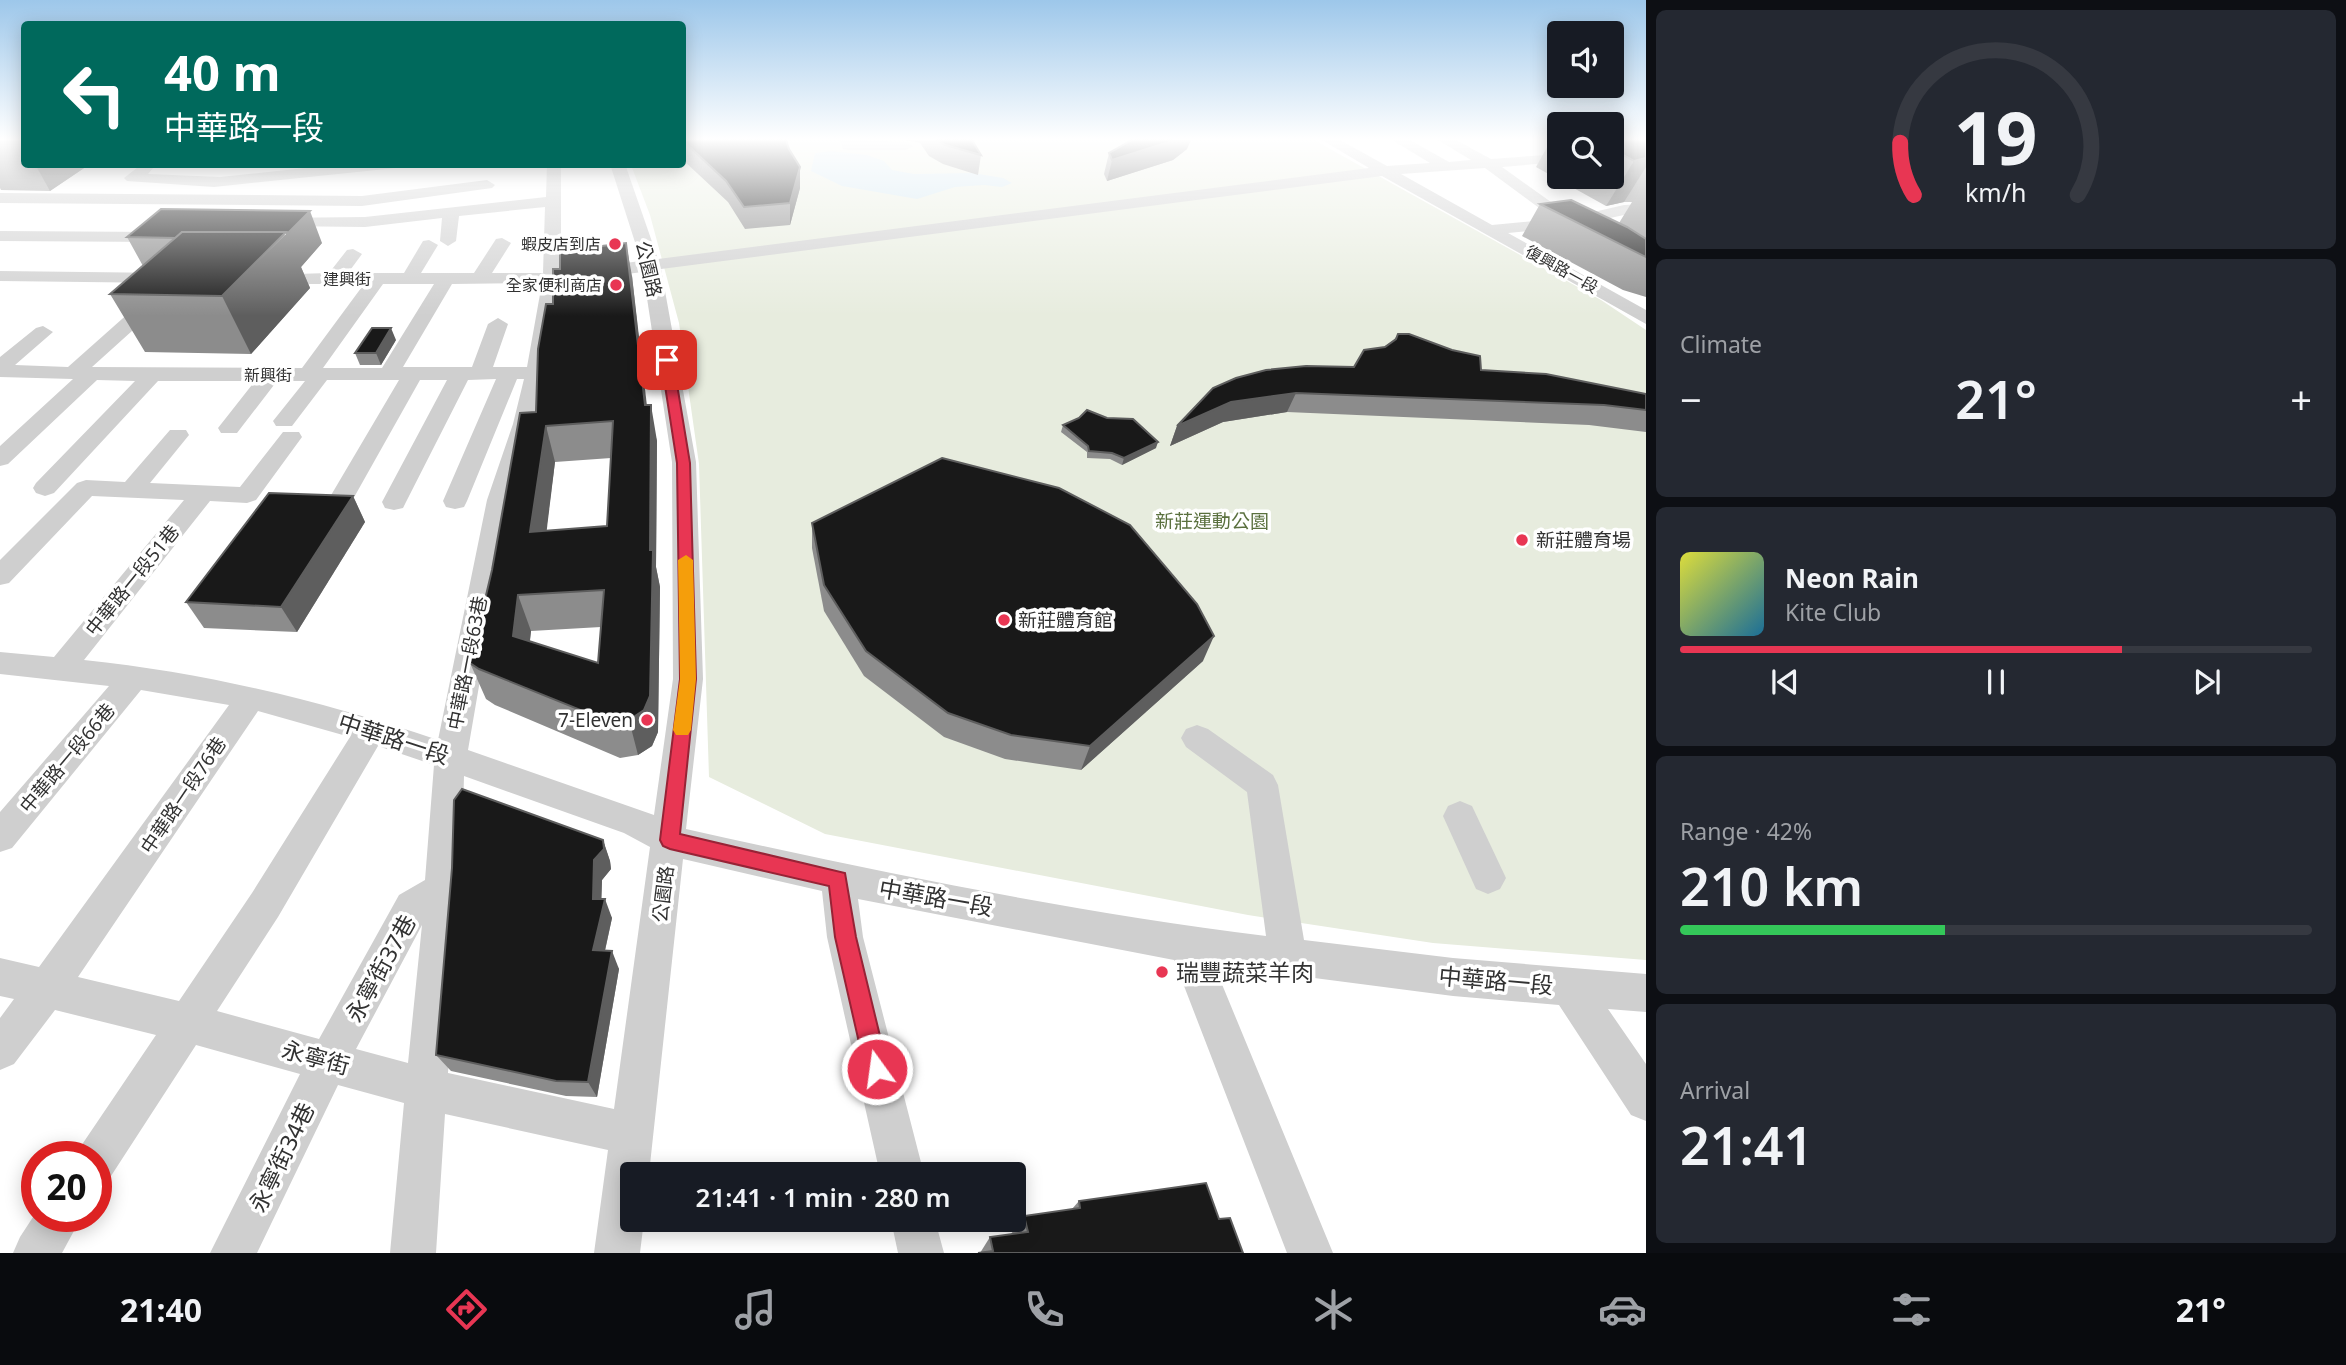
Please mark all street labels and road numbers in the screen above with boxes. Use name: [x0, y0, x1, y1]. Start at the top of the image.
street label: 公園路: [630, 238, 668, 300]
street label: 復興路一段: [1522, 240, 1602, 298]
street label: 建興街: [323, 268, 371, 290]
street label: 新興街: [244, 364, 292, 386]
street label: 中華路一段51巷: [79, 519, 185, 641]
street label: 中華路一段63巷: [441, 594, 493, 732]
street label: 中華路一段66巷: [13, 698, 121, 818]
street label: 中華路一段: [334, 705, 454, 771]
street label: 中華路一段76巷: [134, 731, 232, 859]
street label: 公園路: [647, 864, 679, 924]
street label: 中華路一段: [877, 871, 995, 923]
street label: 永寧街37巷: [337, 909, 423, 1027]
street label: 中華路一段: [1437, 959, 1555, 1001]
street label: 永寧街: [279, 1033, 353, 1081]
street label: 永寧街34巷: [241, 1097, 321, 1217]

